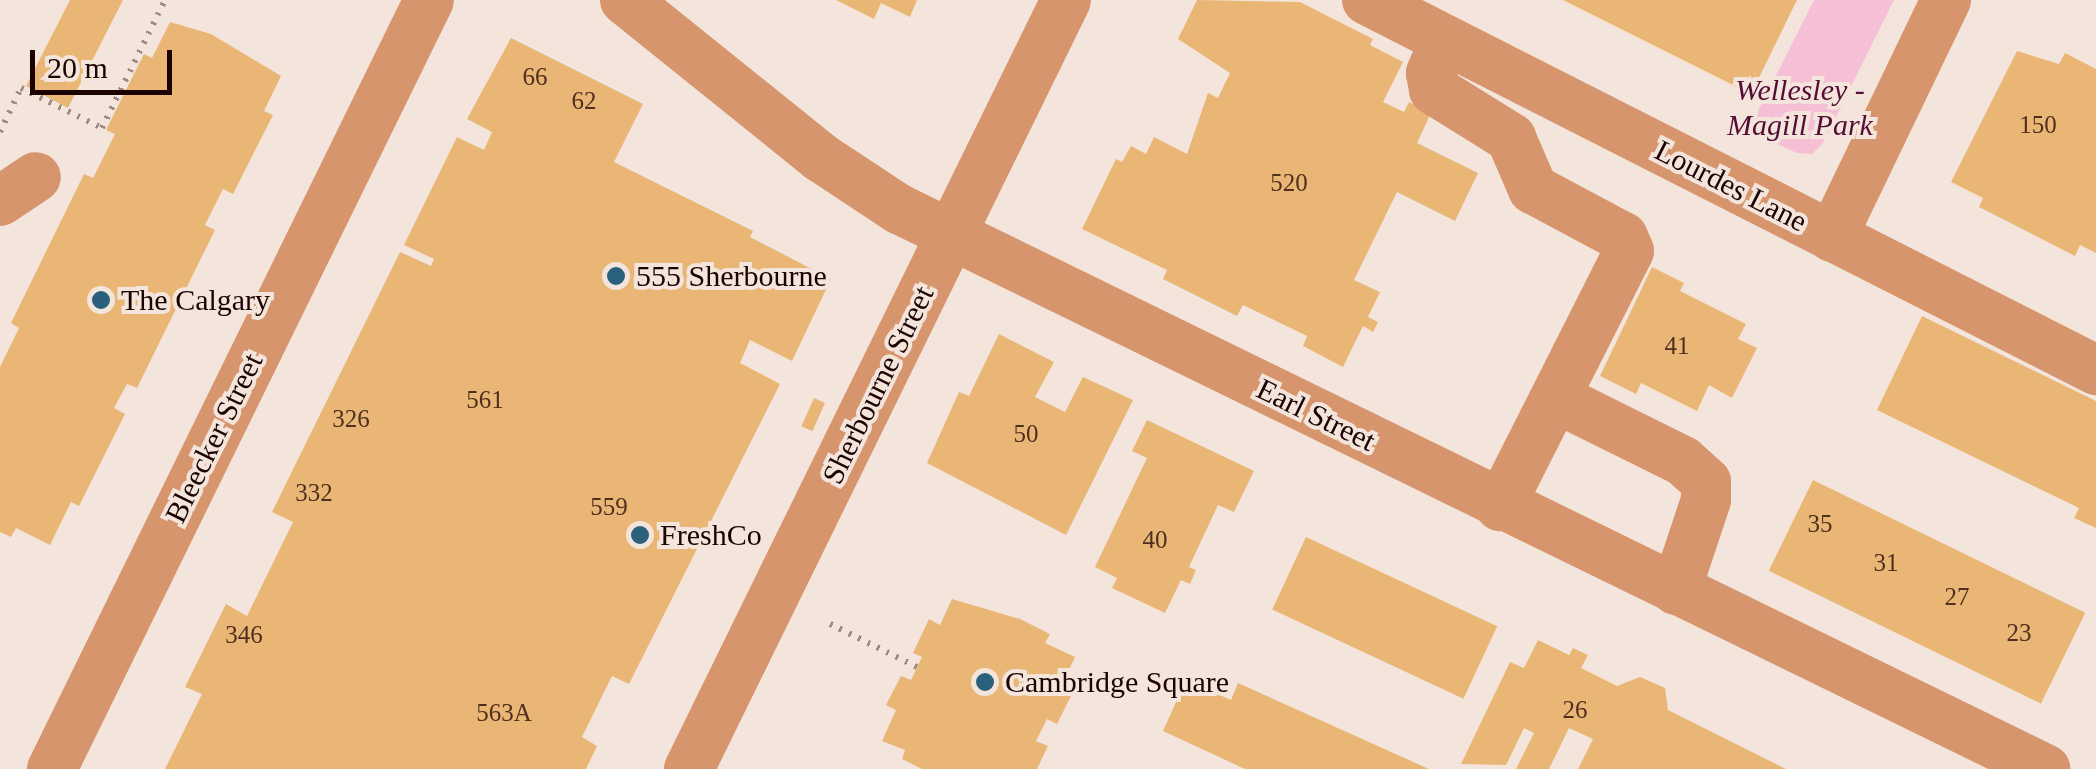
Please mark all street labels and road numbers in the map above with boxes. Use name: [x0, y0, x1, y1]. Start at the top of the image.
street label: Lourdes Lane: [1649, 132, 1813, 240]
street label: Sherbourne Street: [815, 280, 941, 490]
street label: Bleecker Street: [157, 347, 271, 529]
street label: Earl Street: [1251, 371, 1381, 459]

